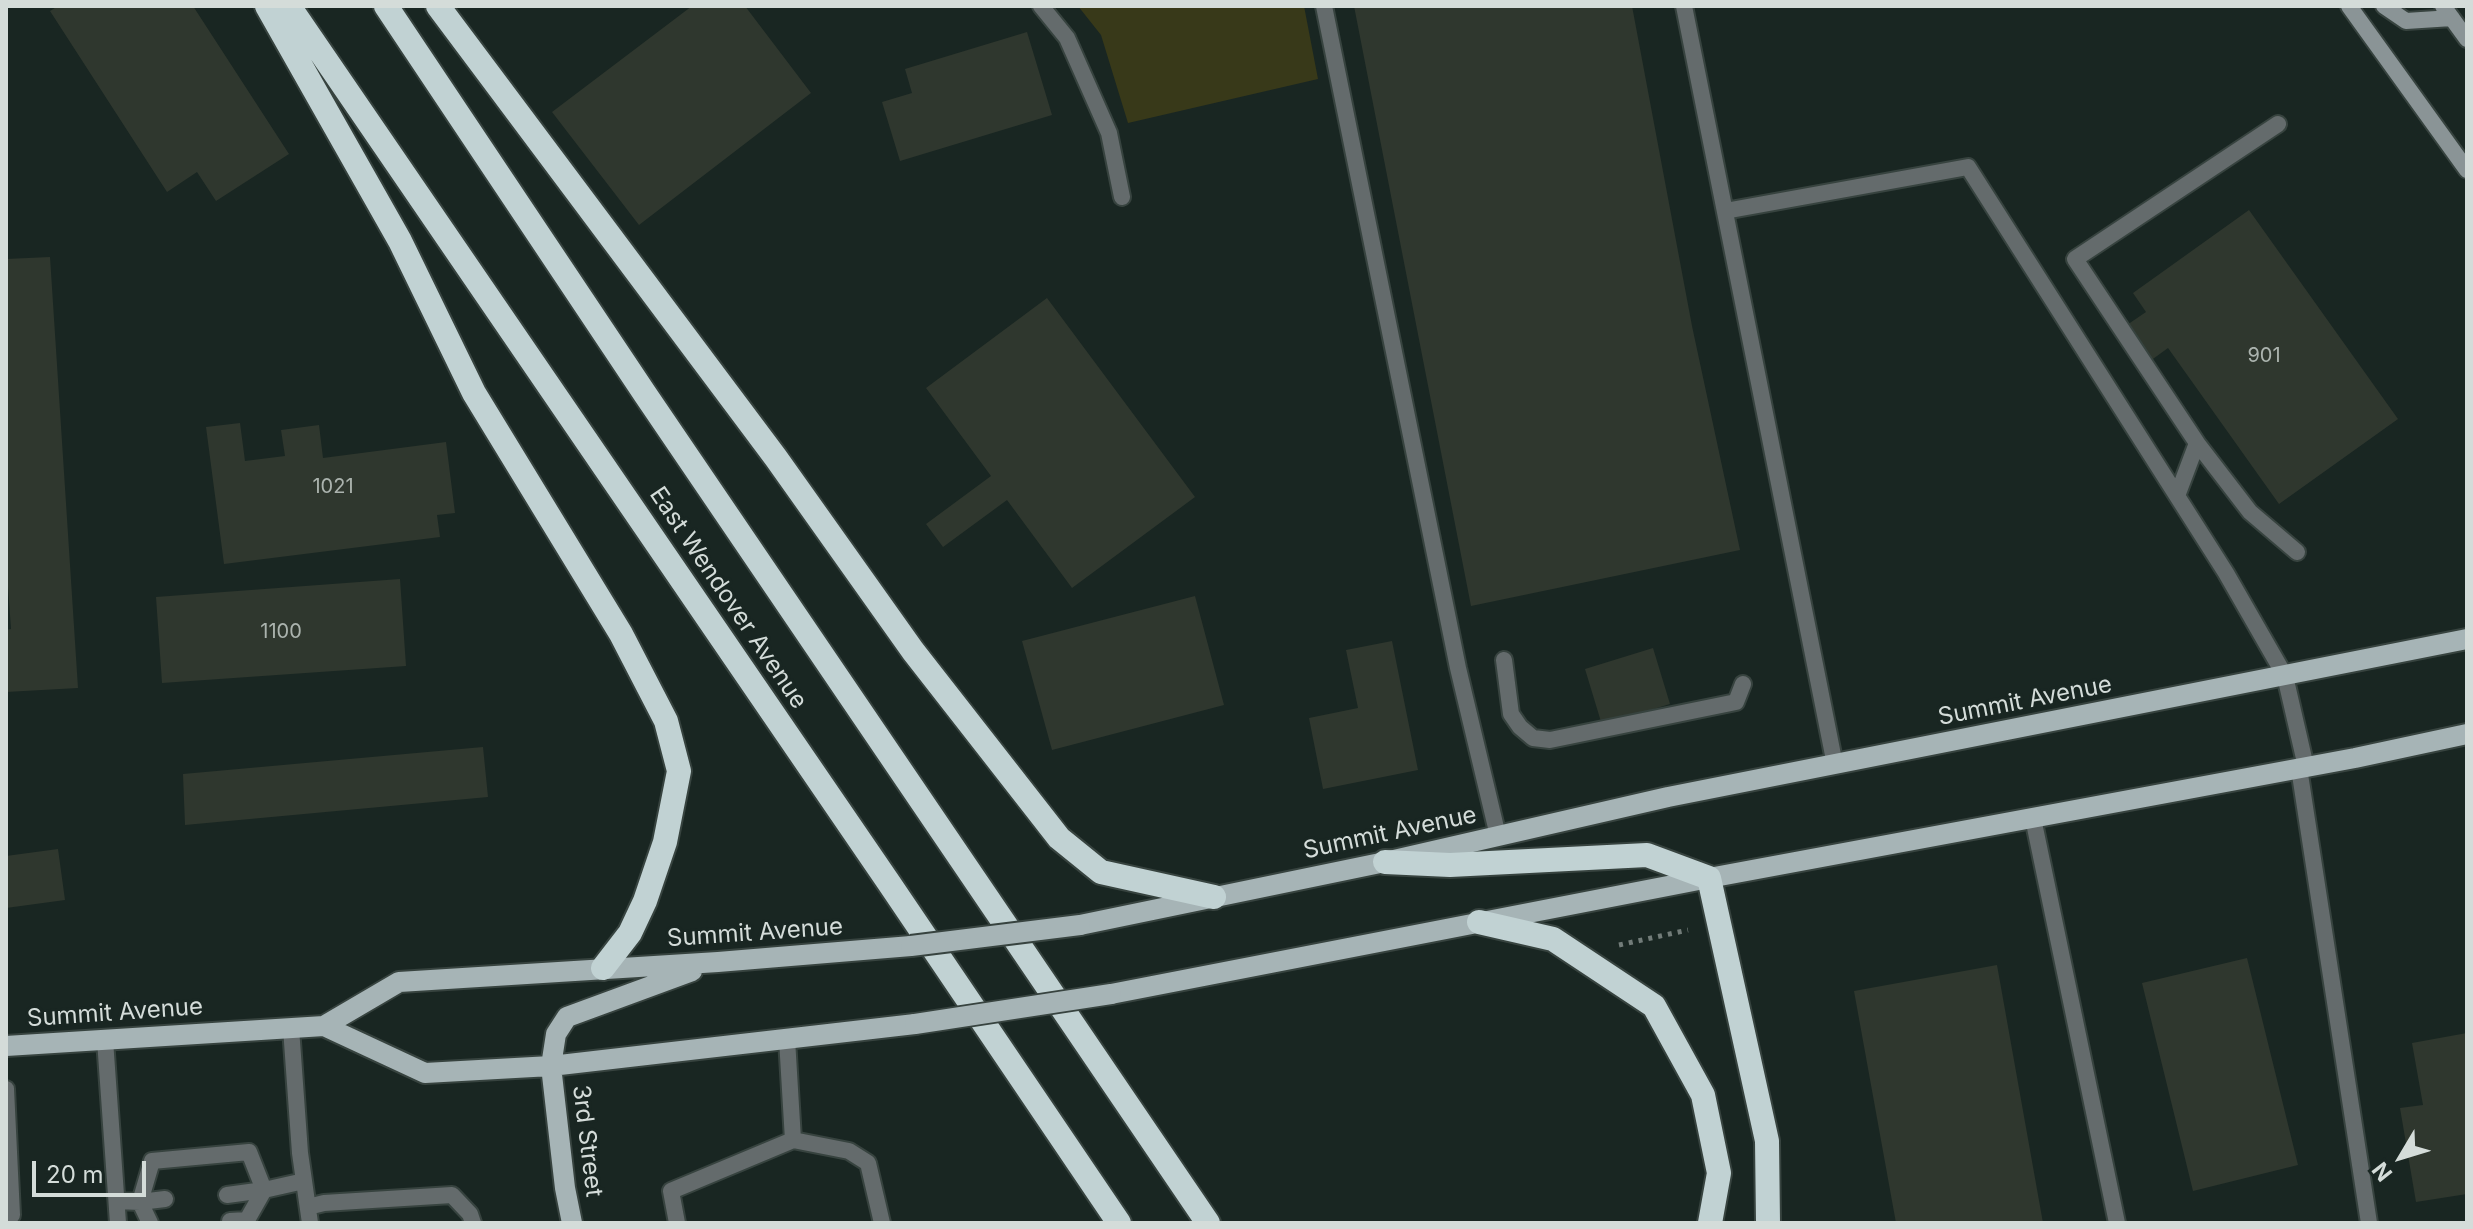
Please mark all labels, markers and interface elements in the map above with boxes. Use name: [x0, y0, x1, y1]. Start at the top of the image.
house number: 901: [2247, 344, 2281, 368]
house number: 1021: [312, 475, 354, 499]
street label: East Wendover Avenue: [643, 482, 813, 714]
house number: 1100: [260, 620, 302, 644]
street label: Summit Avenue: [1936, 670, 2114, 732]
street label: Summit Avenue: [1301, 801, 1479, 865]
street label: Summit Avenue: [666, 912, 844, 954]
street label: Summit Avenue: [26, 992, 204, 1034]
street label: 3rd Street: [566, 1083, 608, 1199]
north arrow: [2361, 1117, 2441, 1197]
scale bar: [36, 1145, 150, 1195]
text: N: [2367, 1157, 2397, 1186]
text: 20 m: [46, 1160, 104, 1189]

